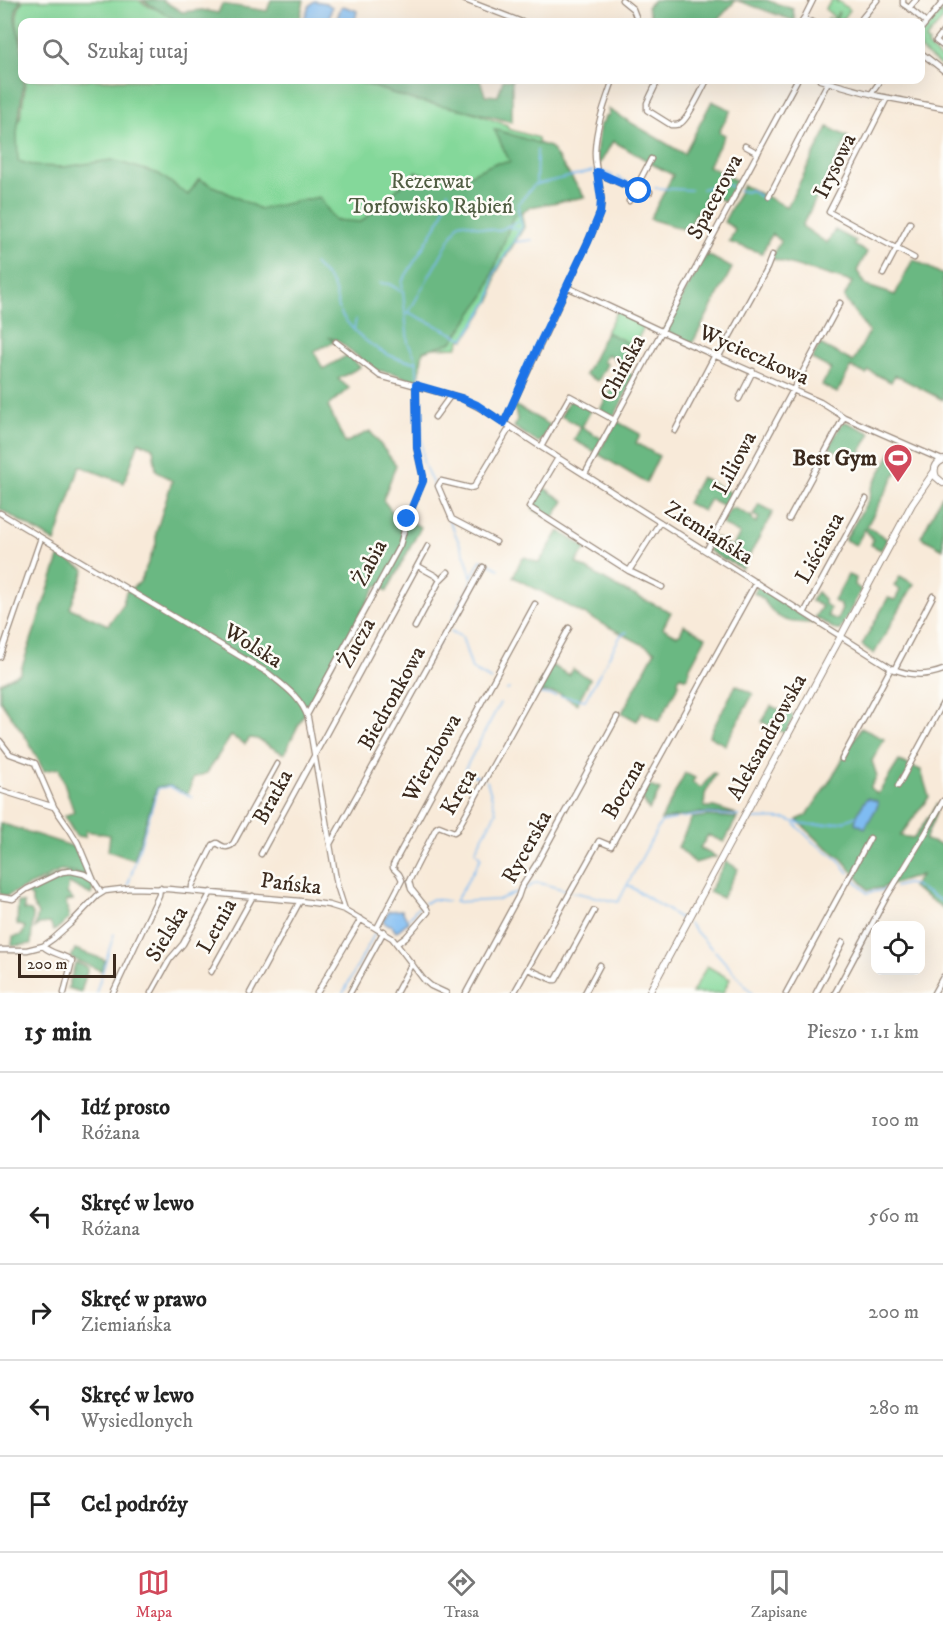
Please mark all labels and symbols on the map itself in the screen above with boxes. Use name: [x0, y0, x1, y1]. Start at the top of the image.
street label: Irysowa: [808, 128, 863, 203]
street label: Spacerowa: [681, 149, 749, 244]
park label: Rezerwat Torfowisko Rąbień: [349, 168, 514, 220]
route start: [625, 177, 651, 203]
street label: Wycieczkowa: [694, 318, 814, 392]
street label: Chińska: [594, 330, 652, 406]
street label: Liliowa: [707, 426, 763, 499]
sports icon: Best Gym: [882, 442, 914, 484]
place label: Best Gym: [793, 445, 877, 472]
street label: Ziemiańska: [660, 495, 759, 571]
route end: [393, 505, 419, 531]
street label: Liściasta: [790, 507, 851, 588]
street label: Żabia: [347, 535, 394, 591]
street label: Żucza: [332, 613, 382, 673]
street label: Wolska: [218, 617, 288, 675]
street label: Biedronkowa: [352, 641, 432, 755]
street label: Aleksandrowska: [721, 669, 813, 805]
street label: Wierzbowa: [396, 708, 468, 808]
street label: Boczna: [597, 754, 652, 824]
street label: Kręta: [435, 763, 483, 820]
street label: Bratka: [247, 764, 299, 829]
street label: Rycerska: [496, 805, 558, 888]
street label: Pańska: [259, 867, 324, 901]
street label: Letnia: [191, 893, 243, 958]
street label: Sielska: [140, 901, 194, 967]
scale bar: [18, 951, 116, 978]

